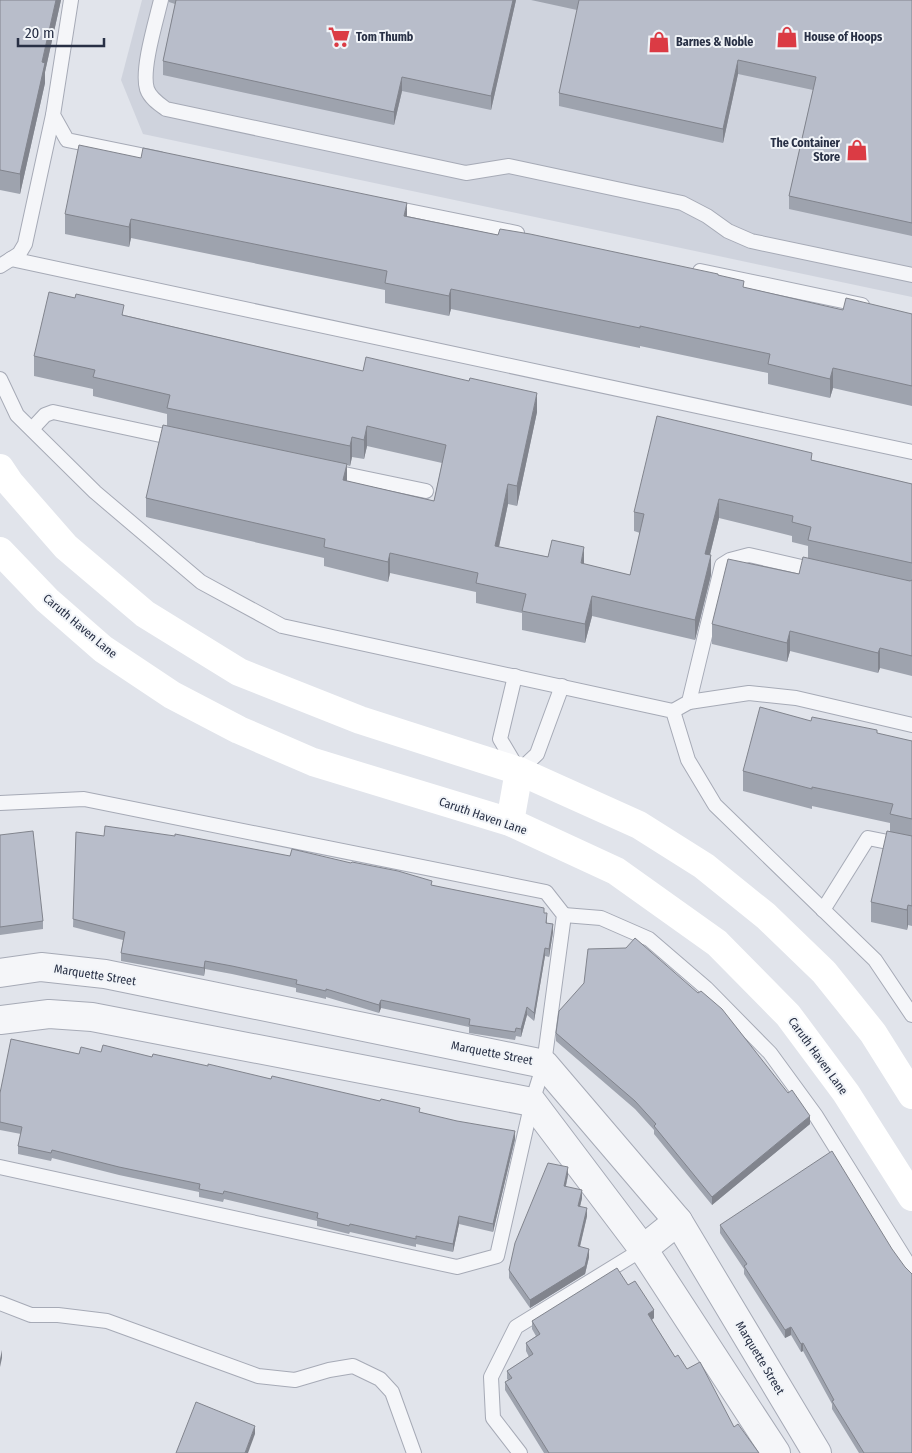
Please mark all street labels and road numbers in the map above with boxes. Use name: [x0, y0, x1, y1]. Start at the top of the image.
street label: Caruth Haven Lane: [40, 591, 120, 661]
street label: Caruth Haven Lane: [437, 794, 529, 838]
street label: Marquette Street: [53, 962, 137, 988]
street label: Caruth Haven Lane: [785, 1015, 851, 1097]
street label: Marquette Street: [450, 1038, 534, 1068]
street label: Marquette Street: [733, 1319, 787, 1397]

